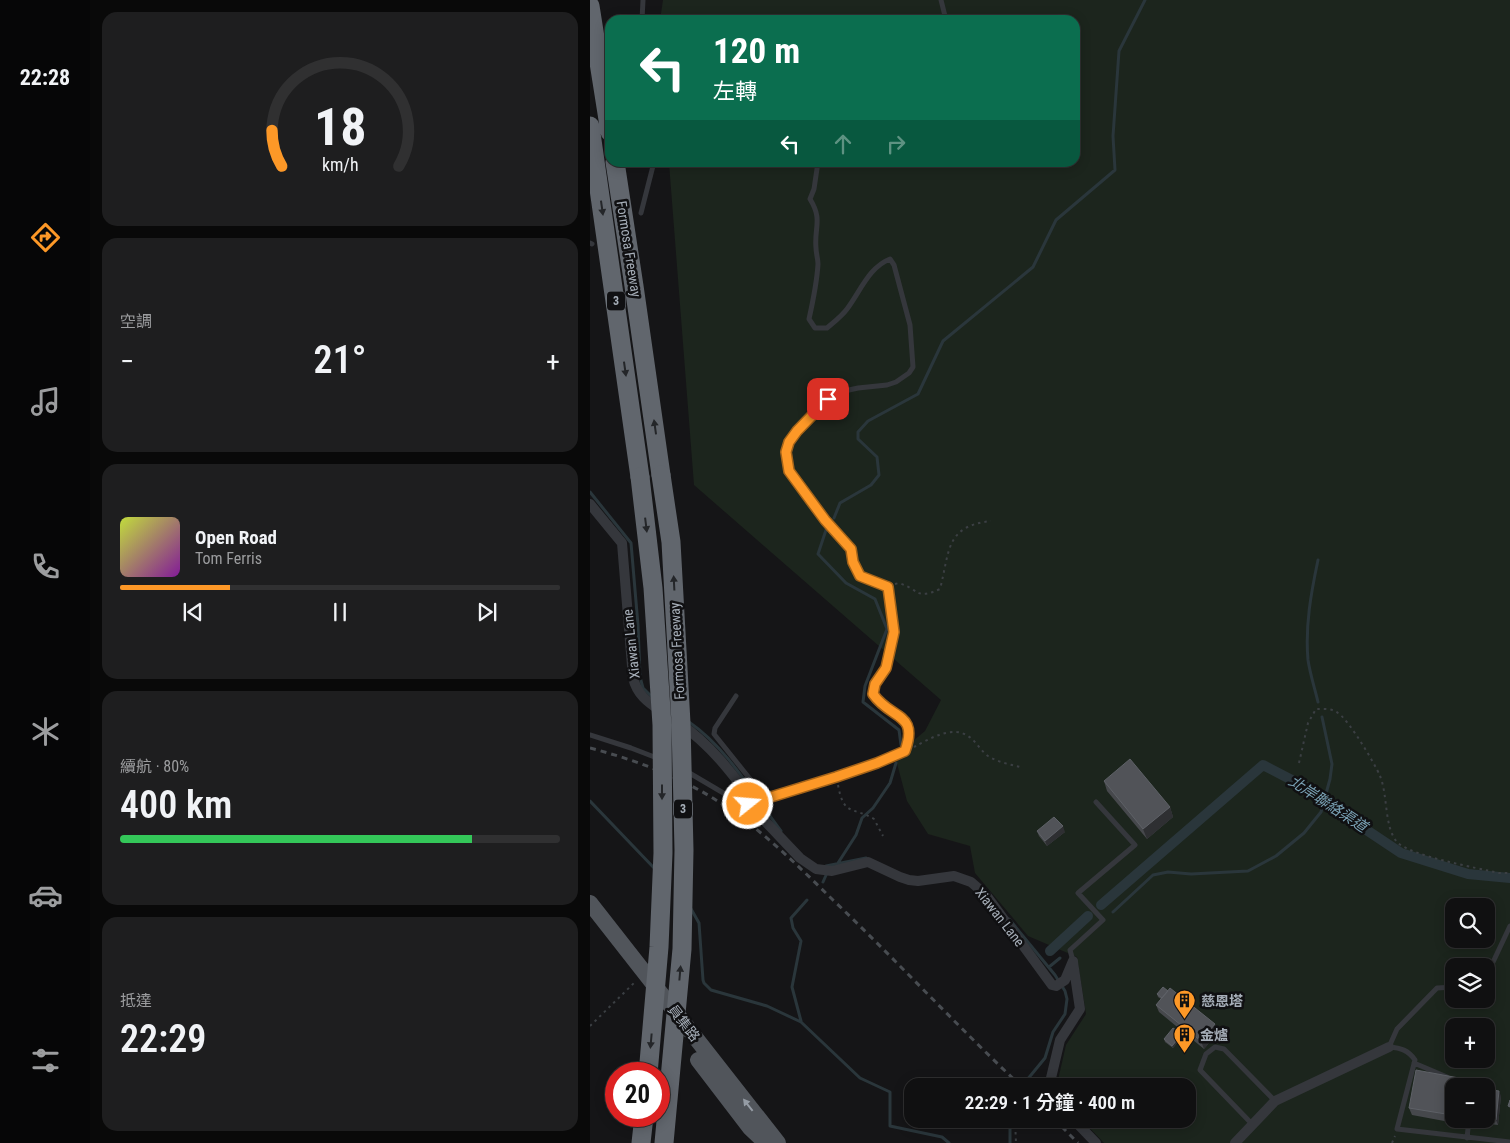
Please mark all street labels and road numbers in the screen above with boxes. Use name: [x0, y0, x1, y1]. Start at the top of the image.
street label: Formosa Freeway: [614, 200, 645, 298]
road number: 3: [607, 292, 625, 310]
street label: Formosa Freeway: [666, 602, 688, 700]
street label: Xiawan Lane: [619, 608, 643, 680]
road number: 3: [674, 800, 692, 819]
street label: Xiawan Lane: [972, 884, 1028, 950]
street label: 員集路: [665, 1002, 703, 1044]

